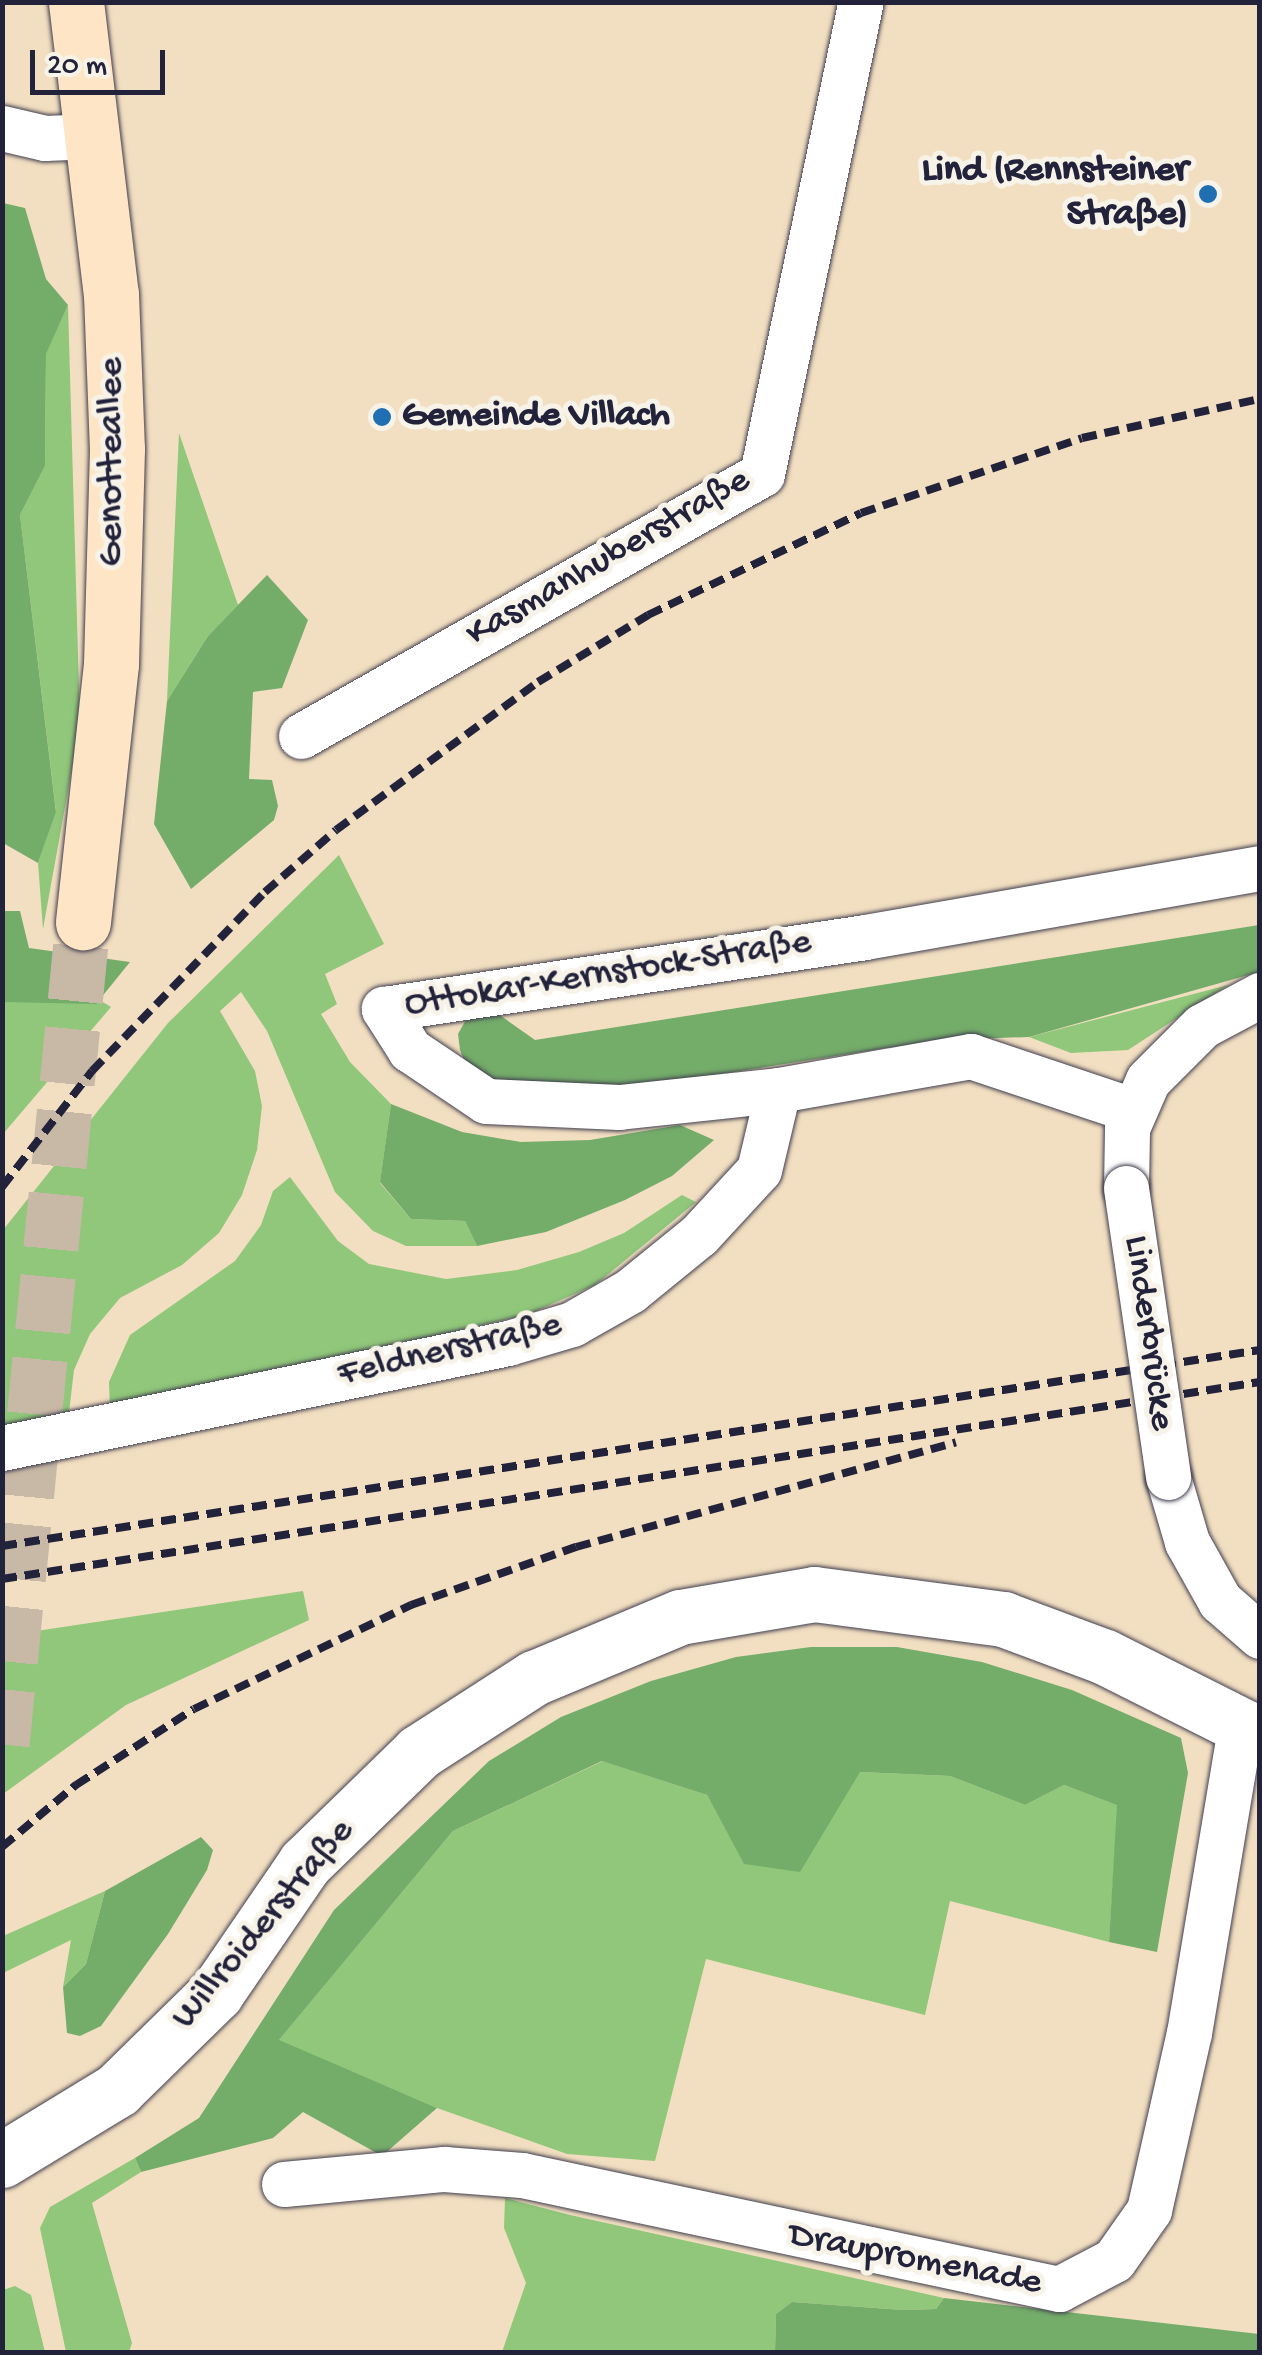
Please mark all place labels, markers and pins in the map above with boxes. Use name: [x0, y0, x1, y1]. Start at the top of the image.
place label: Lind (Rennsteiner Straße): [922, 149, 1188, 238]
marker: Lind (Rennsteiner Straße): [1197, 183, 1219, 205]
place label: Gemeinde Villach: [402, 394, 670, 440]
marker: Gemeinde Villach: [371, 406, 393, 428]

